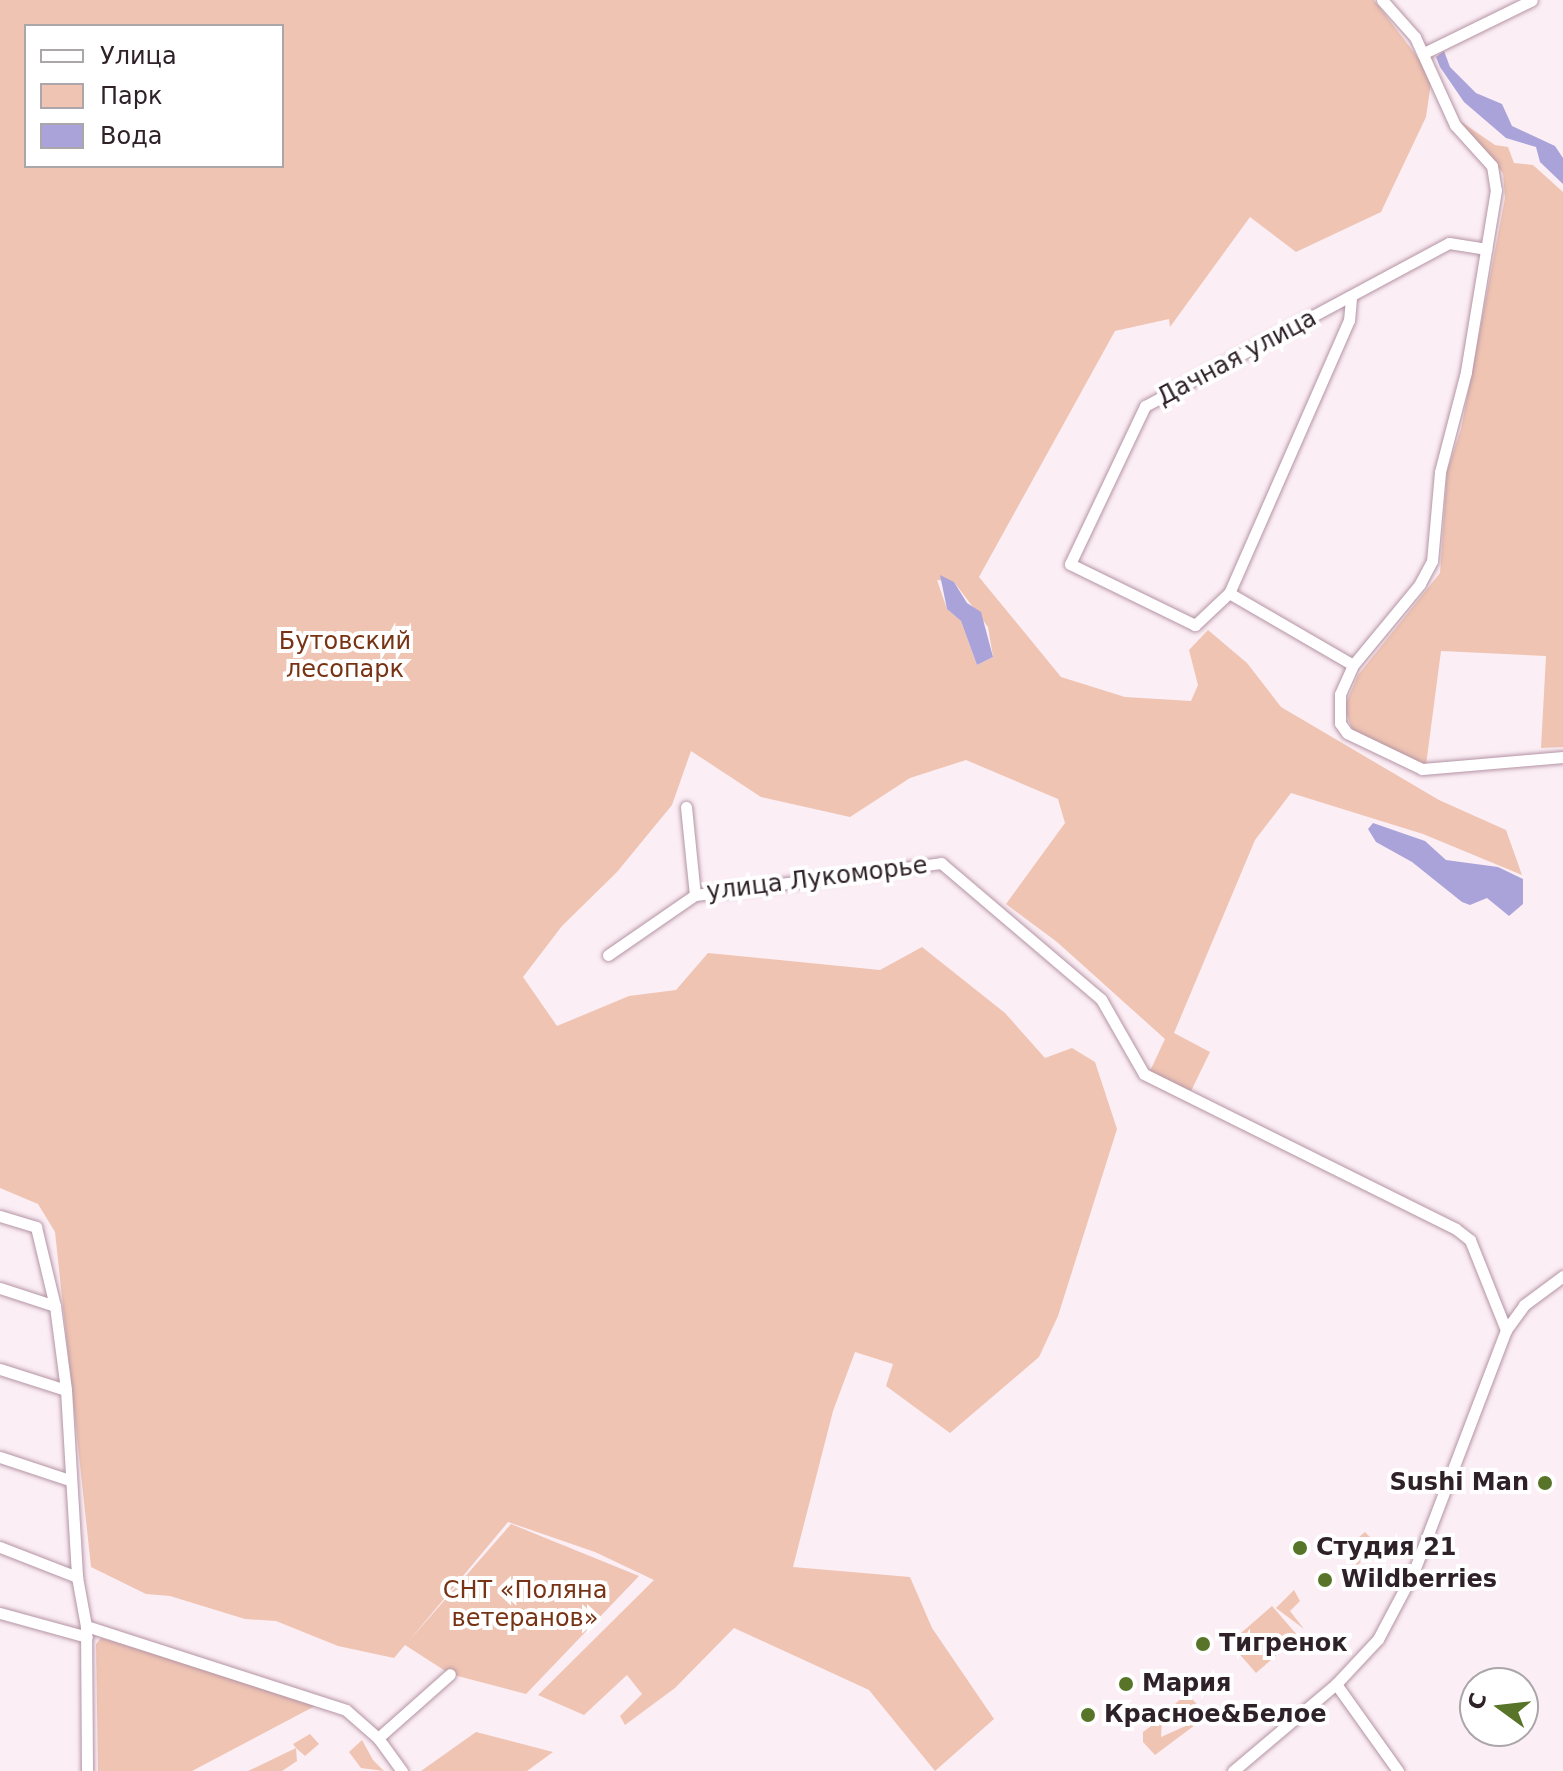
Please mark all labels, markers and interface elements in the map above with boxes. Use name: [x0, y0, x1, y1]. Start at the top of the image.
legend: [24, 24, 284, 168]
text: Улица: [100, 42, 177, 70]
text: Парк: [100, 82, 162, 110]
text: Вода: [100, 122, 162, 150]
street label: Дачная улица: [1152, 304, 1322, 412]
park label: Бутовский лесопарк: [279, 628, 411, 684]
street label: улица Лукоморье: [705, 851, 929, 907]
place label: Sushi Man: [1390, 1469, 1529, 1497]
marker: Sushi Man: [1536, 1474, 1554, 1492]
place label: Студия 21: [1316, 1534, 1457, 1562]
marker: Студия 21: [1291, 1539, 1309, 1557]
place label: Wildberries: [1341, 1566, 1497, 1594]
marker: Wildberries: [1316, 1571, 1334, 1589]
park label: СНТ «Поляна ветеранов»: [443, 1577, 607, 1633]
place label: Тигренок: [1219, 1630, 1348, 1658]
marker: Тигренок: [1194, 1635, 1212, 1653]
north arrow: [1459, 1667, 1539, 1747]
place label: Мария: [1142, 1670, 1231, 1698]
marker: Мария: [1117, 1675, 1135, 1693]
text: С: [1463, 1690, 1491, 1712]
place label: Красное&Белое: [1104, 1701, 1326, 1729]
marker: Красное&Белое: [1079, 1706, 1097, 1724]

